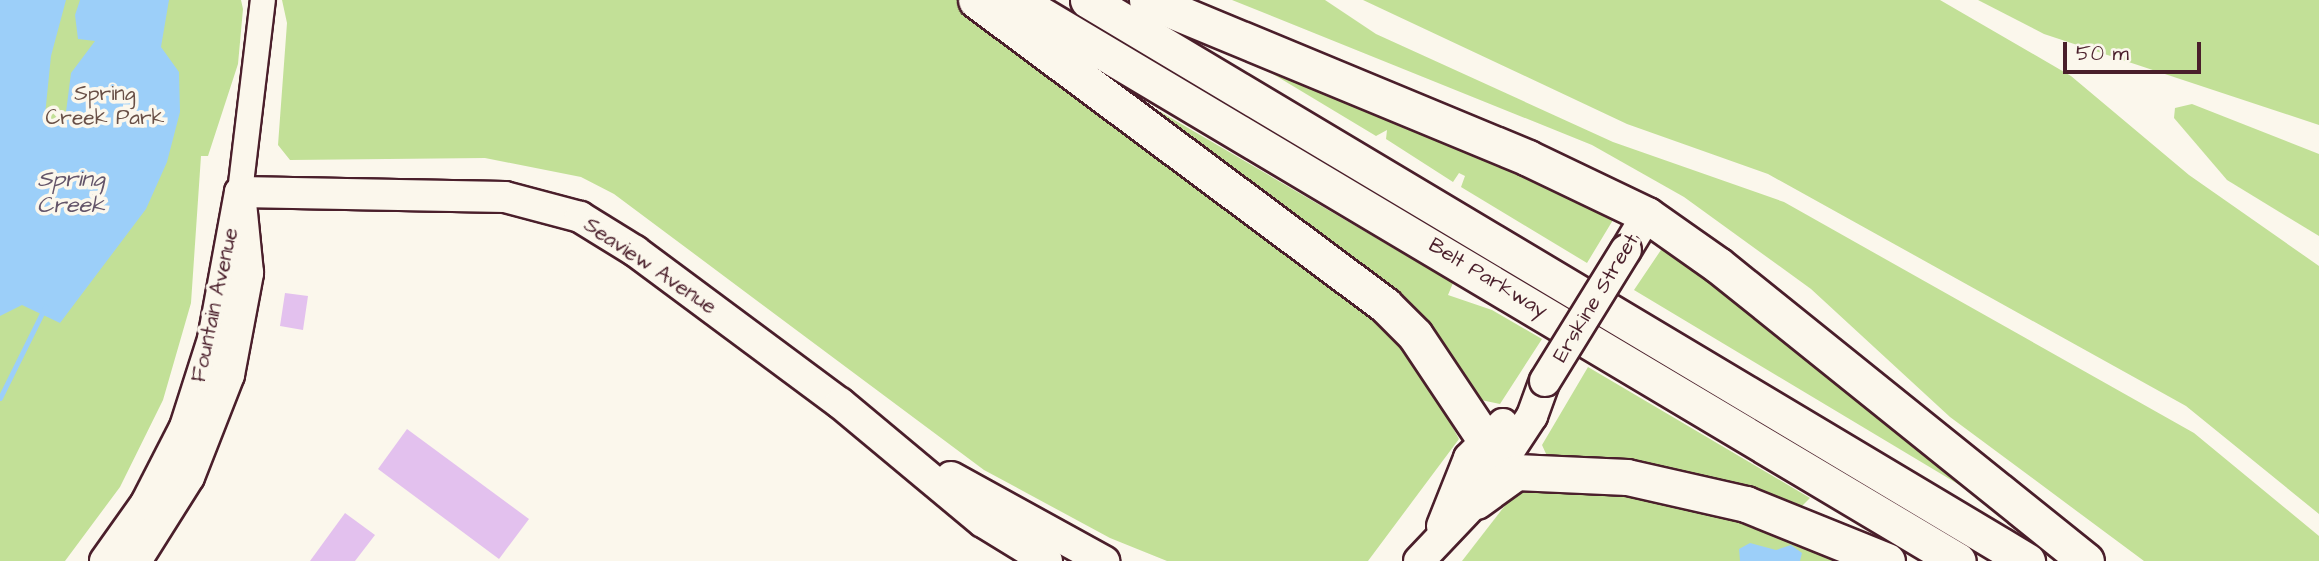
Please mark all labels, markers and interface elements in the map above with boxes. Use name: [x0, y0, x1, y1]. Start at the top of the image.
scale bar: [2067, 28, 2205, 72]
text: 50 m: [2076, 39, 2129, 68]
park label: Spring Creek Park: [45, 81, 165, 131]
water label: Spring Creek: [37, 165, 105, 219]
street label: Seaview Avenue: [579, 212, 721, 320]
street label: Fountain Avenue: [186, 226, 244, 384]
street label: Erskine Street: [1548, 229, 1644, 367]
street label: Belt Parkway: [1424, 233, 1552, 323]

